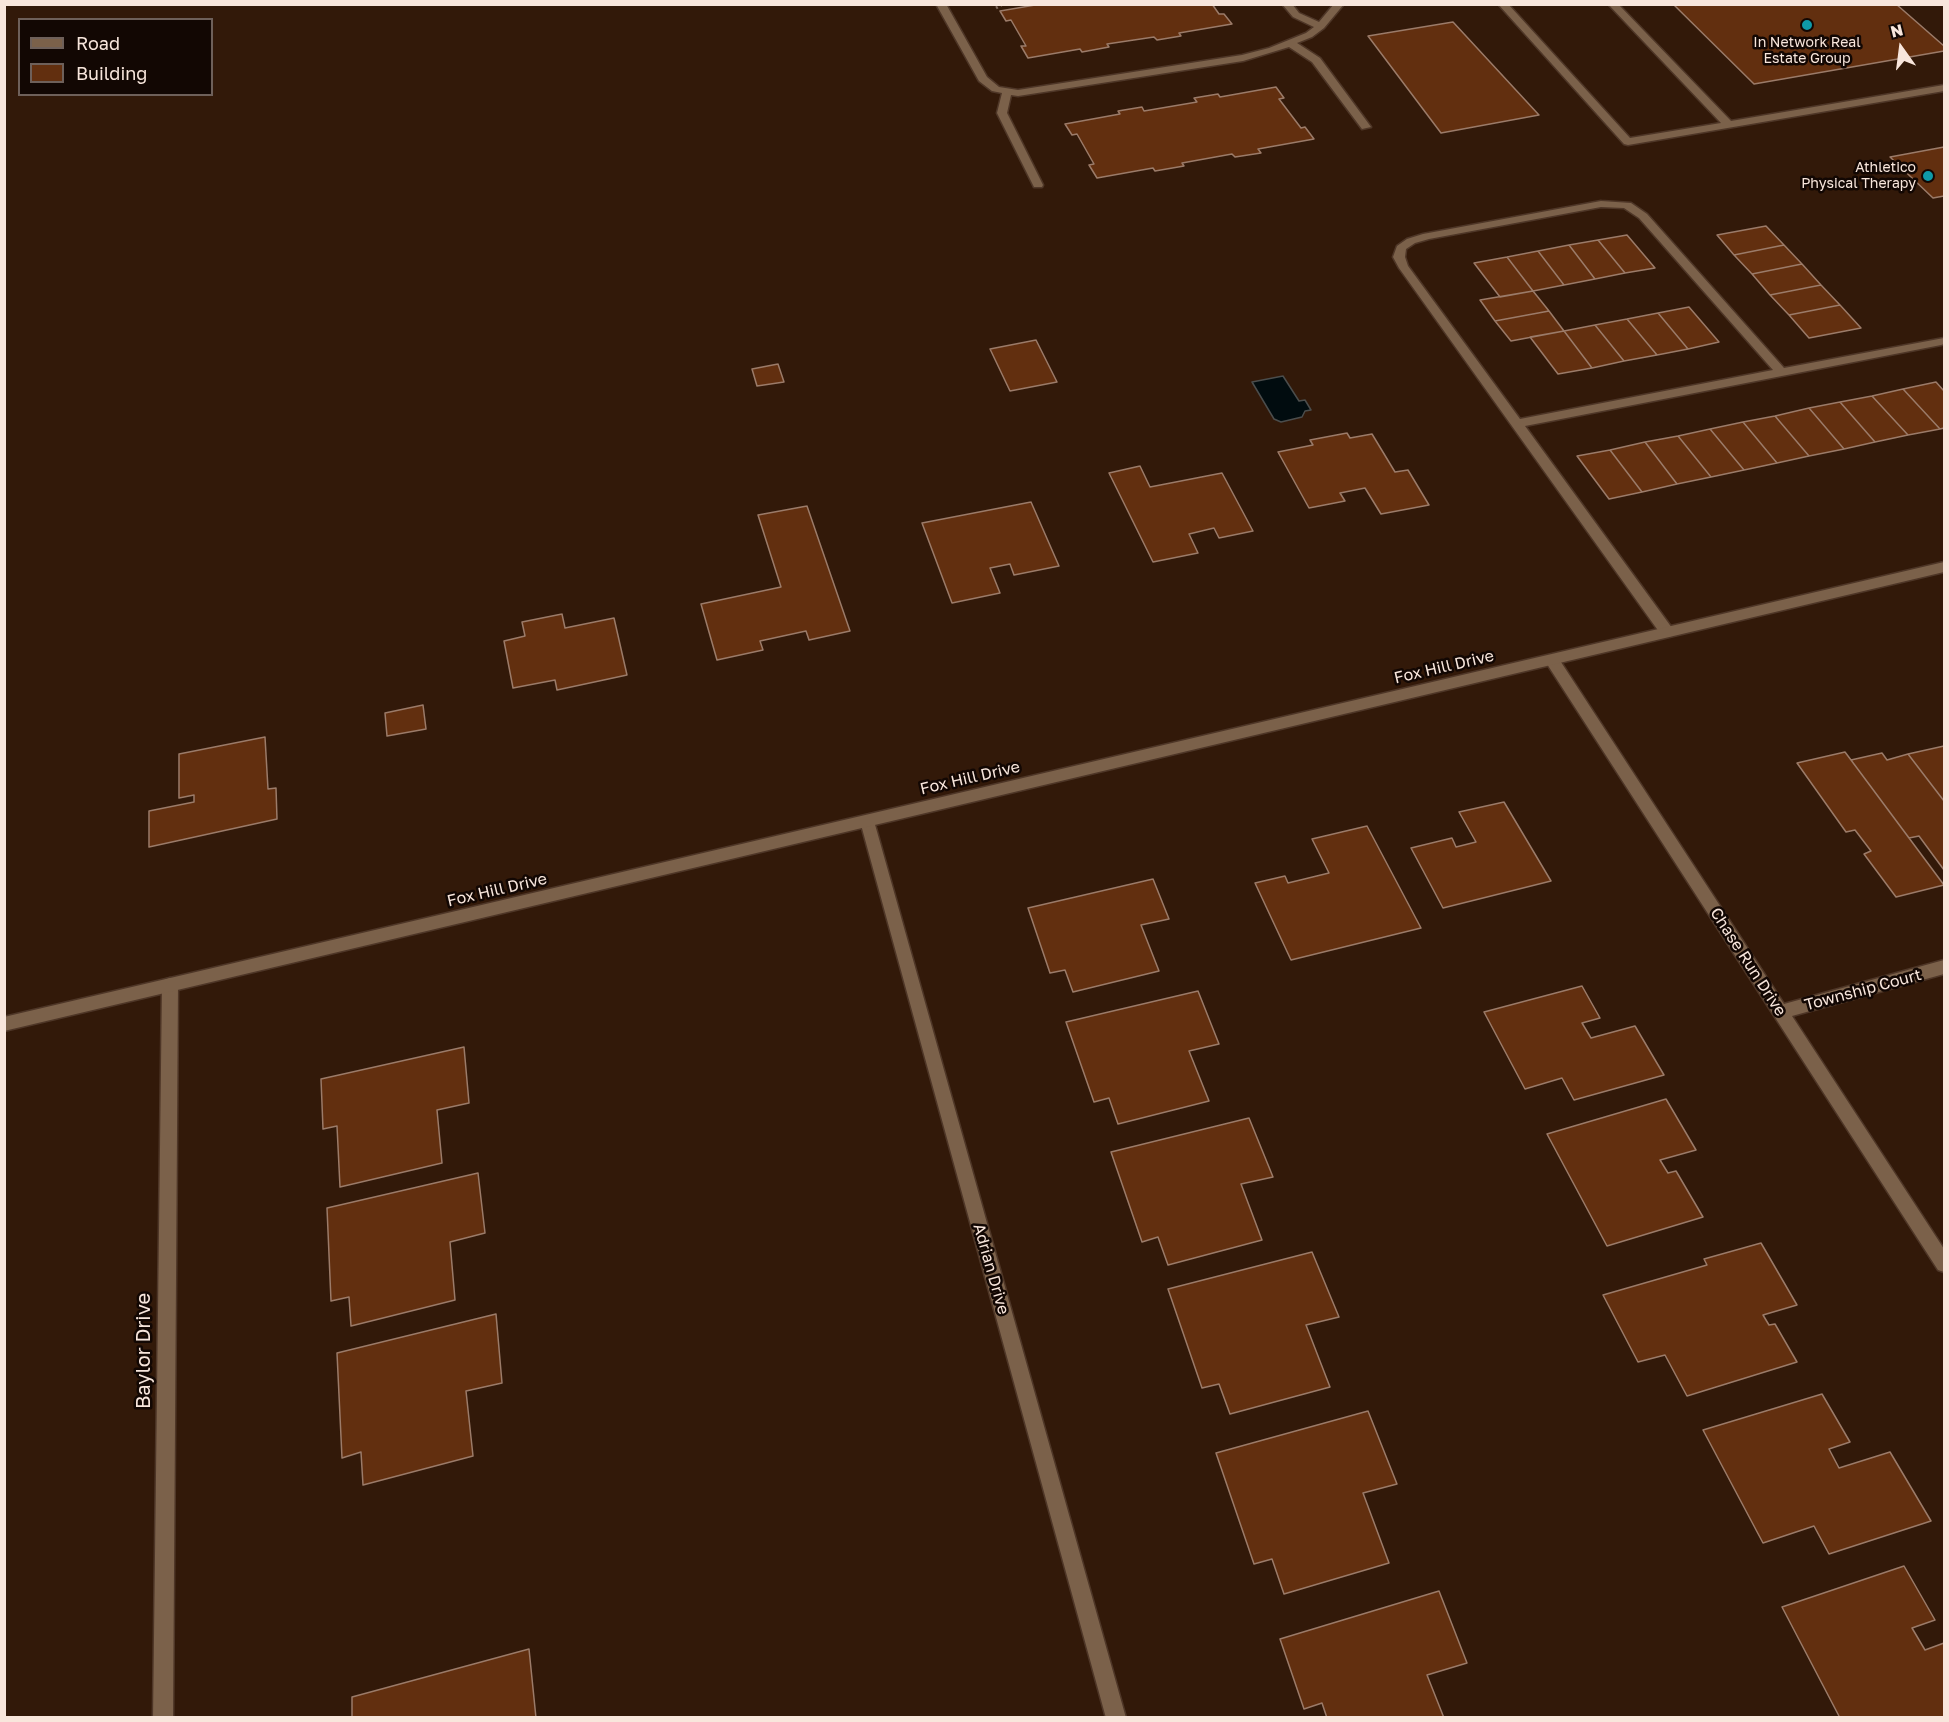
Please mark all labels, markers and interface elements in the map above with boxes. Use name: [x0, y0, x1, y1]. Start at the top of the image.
legend: [18, 18, 213, 96]
marker: In Network Real Estate Group: [1800, 18, 1814, 32]
north arrow: [1871, 18, 1931, 78]
text: N: [1888, 19, 1905, 42]
text: Road: [76, 32, 120, 54]
place label: In Network Real Estate Group: [1753, 35, 1861, 68]
text: Building: [76, 62, 147, 84]
place label: Athletico Physical Therapy: [1801, 160, 1916, 192]
marker: Athletico Physical Therapy: [1921, 169, 1935, 183]
street label: Fox Hill Drive: [1392, 646, 1496, 688]
street label: Fox Hill Drive: [918, 757, 1022, 799]
street label: Fox Hill Drive: [445, 869, 549, 911]
street label: Chase Run Drive: [1706, 904, 1790, 1020]
street label: Township Court: [1802, 965, 1924, 1015]
street label: Adrian Drive: [969, 1221, 1013, 1317]
street label: Baylor Drive: [132, 1293, 156, 1409]

